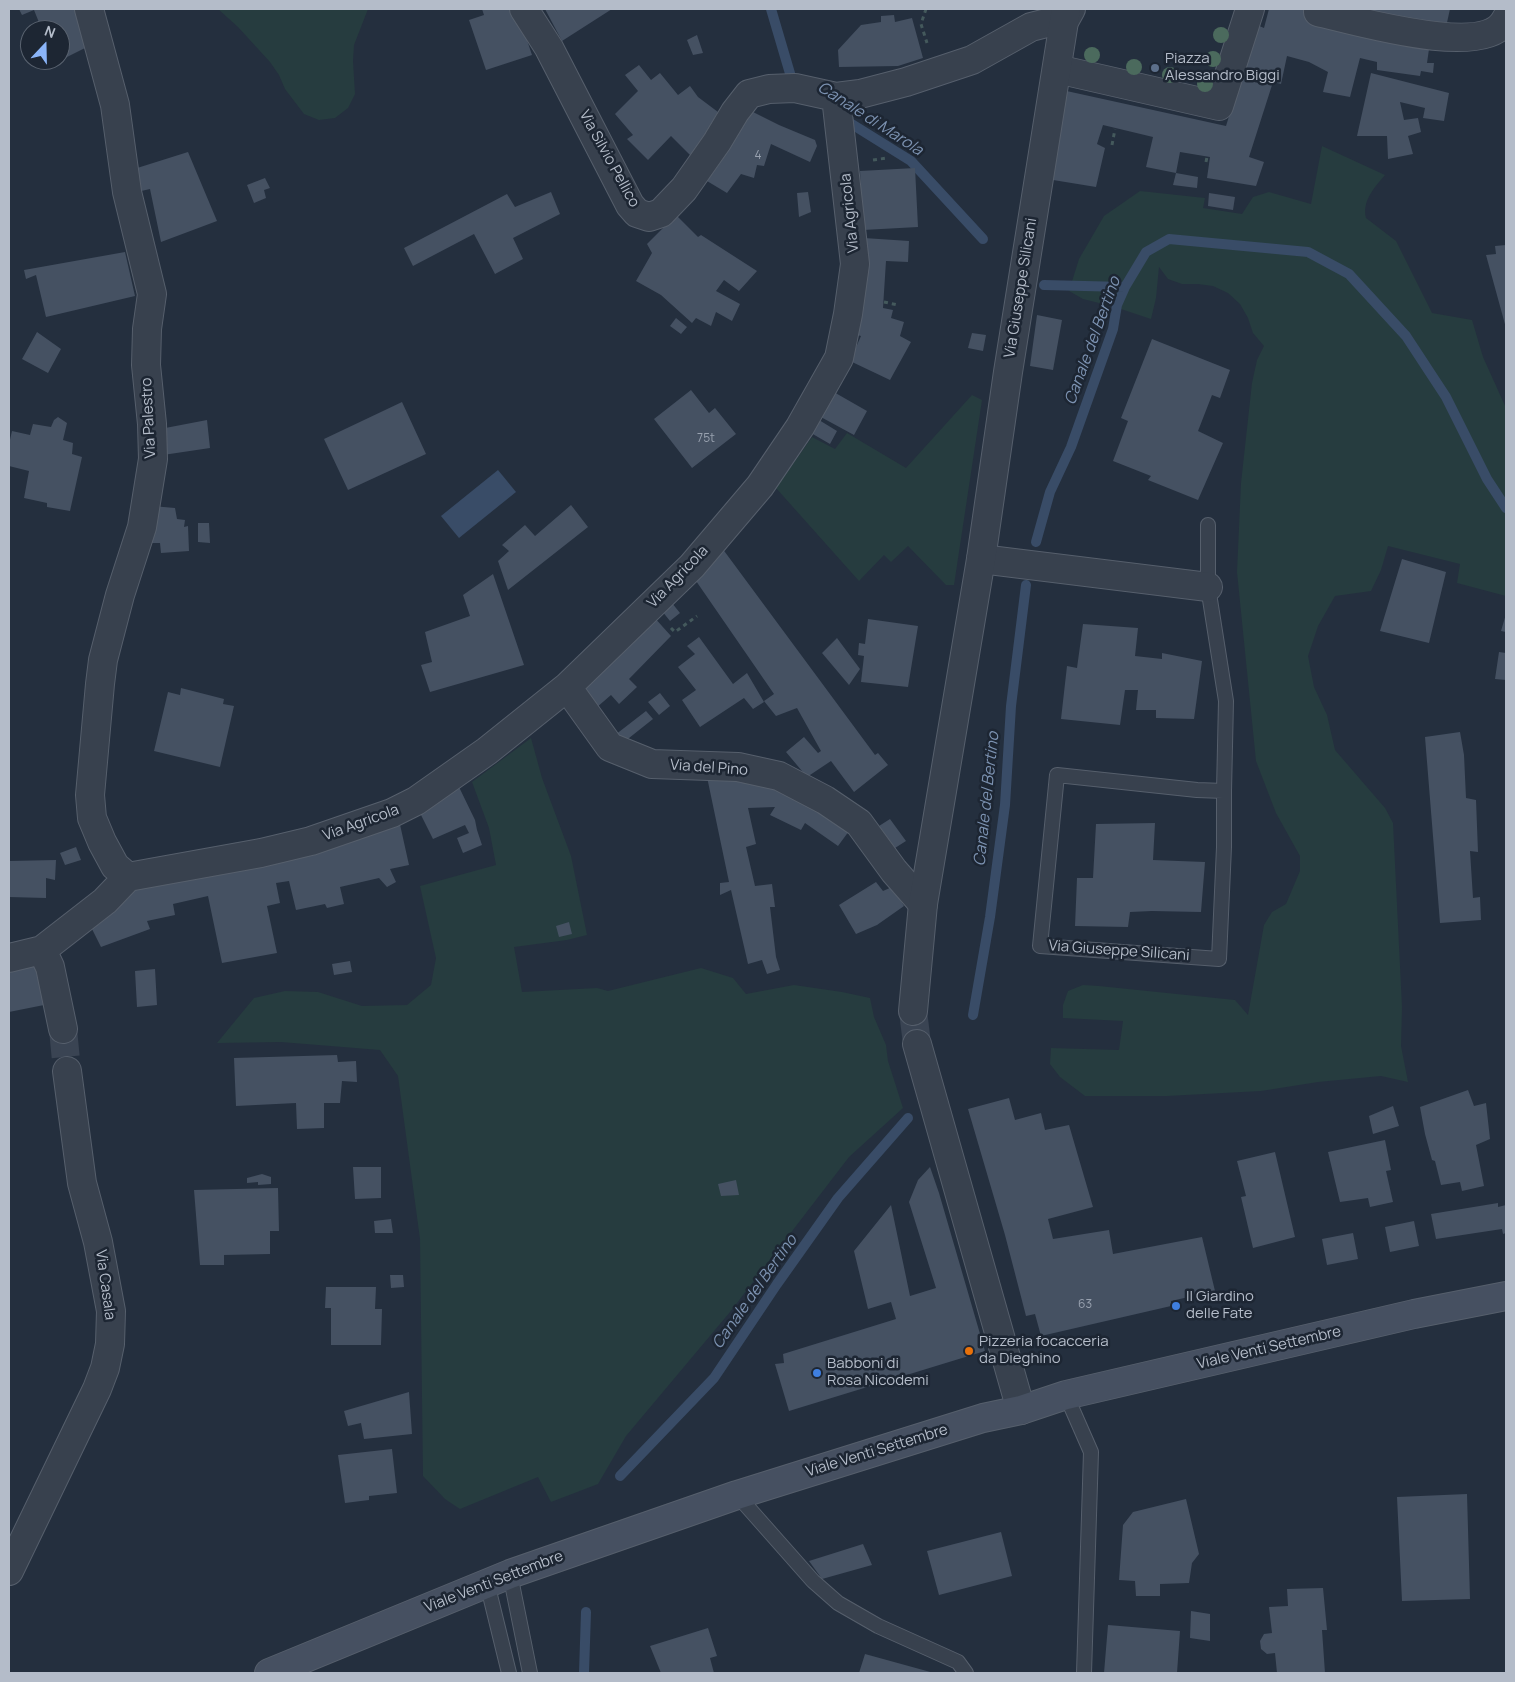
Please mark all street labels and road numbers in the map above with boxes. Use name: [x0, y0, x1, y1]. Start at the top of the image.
street label: Via Silvio Pellico: [575, 107, 643, 211]
street label: Via Agricola: [837, 172, 863, 254]
street label: Via Giuseppe Silicani: [1001, 217, 1041, 359]
street label: Via Palestro: [138, 377, 160, 459]
street label: Via Agricola: [644, 542, 712, 612]
street label: Via del Pino: [669, 756, 749, 780]
street label: Via Agricola: [320, 801, 402, 845]
street label: Via Giuseppe Silicani: [1048, 937, 1190, 965]
street label: Via Casala: [91, 1249, 119, 1321]
street label: Viale Venti Settembre: [1195, 1323, 1343, 1373]
street label: Viale Venti Settembre: [804, 1421, 950, 1481]
street label: Viale Venti Settembre: [422, 1547, 566, 1617]

